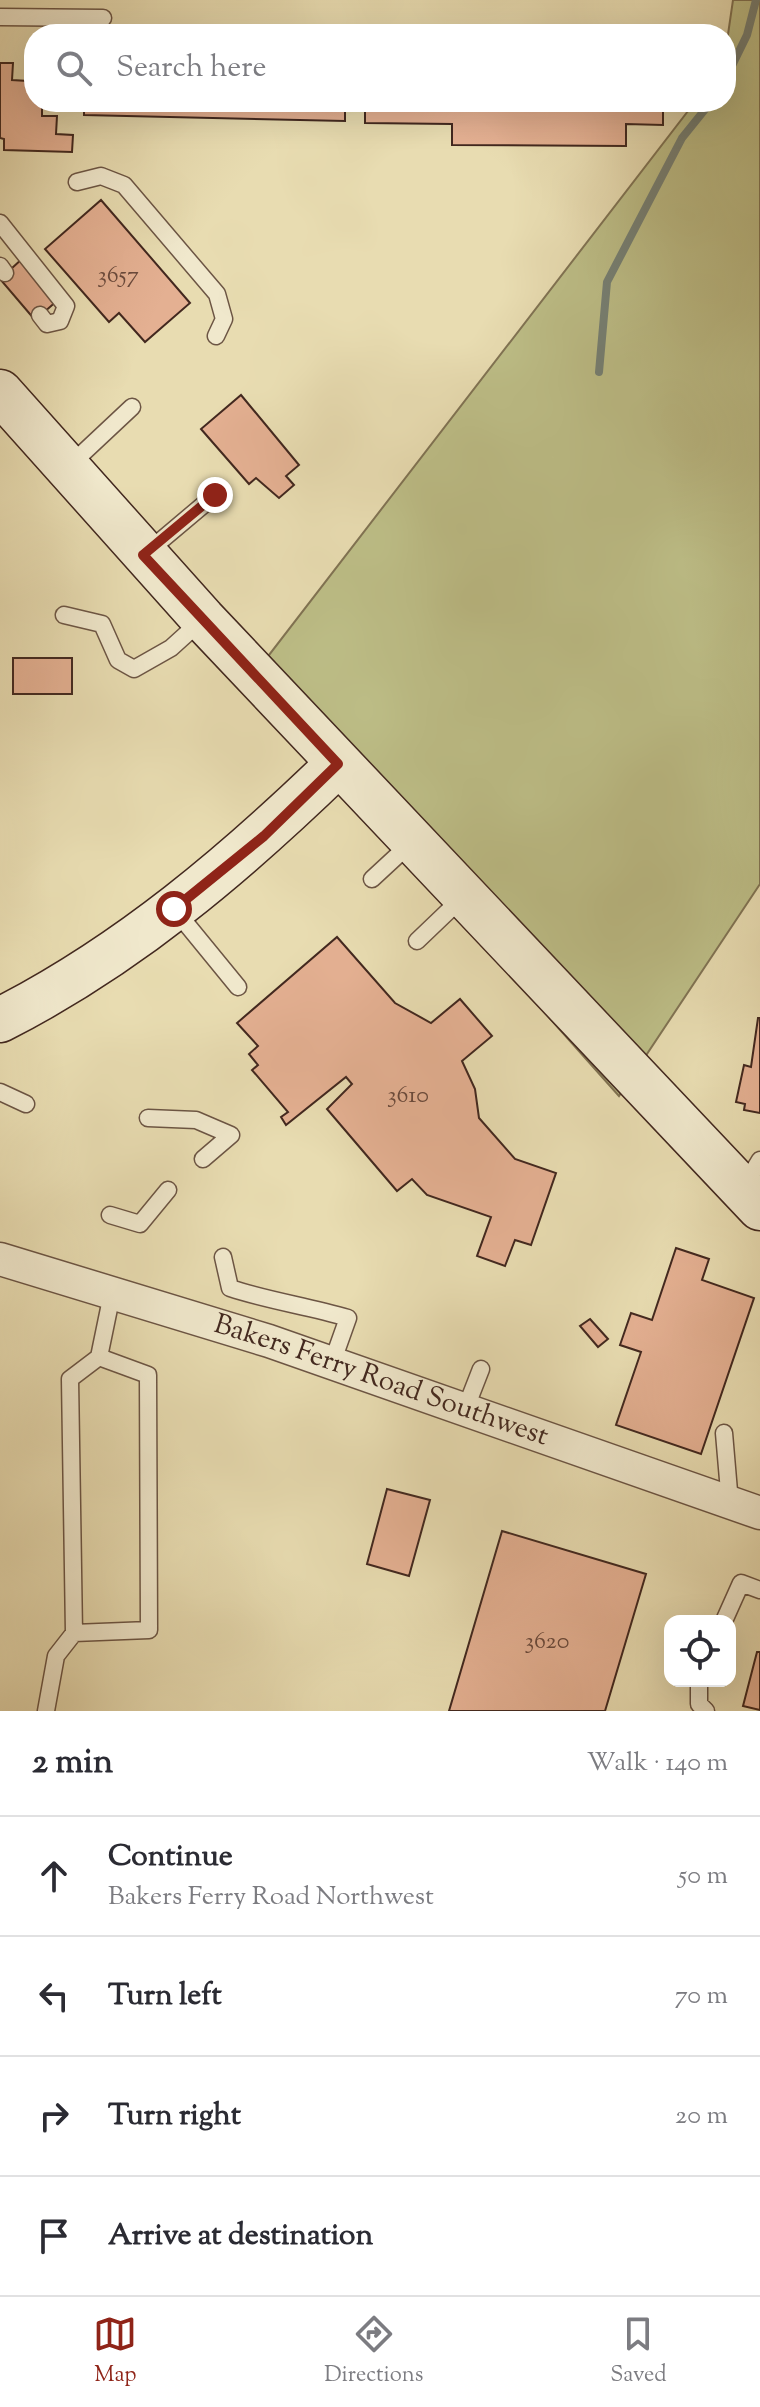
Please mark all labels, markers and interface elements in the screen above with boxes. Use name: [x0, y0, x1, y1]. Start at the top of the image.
search box: [24, 24, 736, 112]
icon: search: [52, 46, 96, 90]
text: Search here: [116, 47, 266, 90]
house number: 3657: [97, 259, 139, 293]
route end: [197, 477, 233, 513]
route start: [156, 891, 192, 927]
house number: 3610: [387, 1079, 429, 1113]
street label: Bakers Ferry Road Southwest: [209, 1305, 554, 1457]
map controls: [664, 1615, 736, 1687]
button: locate: [664, 1615, 736, 1687]
house number: 3620: [524, 1625, 570, 1659]
text: 2 min: [32, 1739, 113, 1788]
text: Walk · 140 m: [587, 1745, 728, 1782]
text: Continue: [108, 1836, 233, 1879]
icon: ahead: [32, 1854, 76, 1898]
text: 50 m: [678, 1858, 728, 1895]
text: Bakers Ferry Road Northwest: [108, 1879, 434, 1916]
icon: left: [32, 1974, 76, 2018]
text: Turn left: [108, 1975, 222, 2018]
text: 70 m: [675, 1978, 728, 2015]
icon: right: [32, 2094, 76, 2138]
text: Turn right: [108, 2095, 241, 2138]
text: 20 m: [675, 2098, 728, 2135]
icon: arrive: [32, 2214, 76, 2258]
text: Arrive at destination: [108, 2215, 373, 2258]
tab: Map: [93, 2312, 137, 2392]
tab: Directions: [324, 2312, 423, 2392]
tab: Saved: [610, 2312, 667, 2392]

